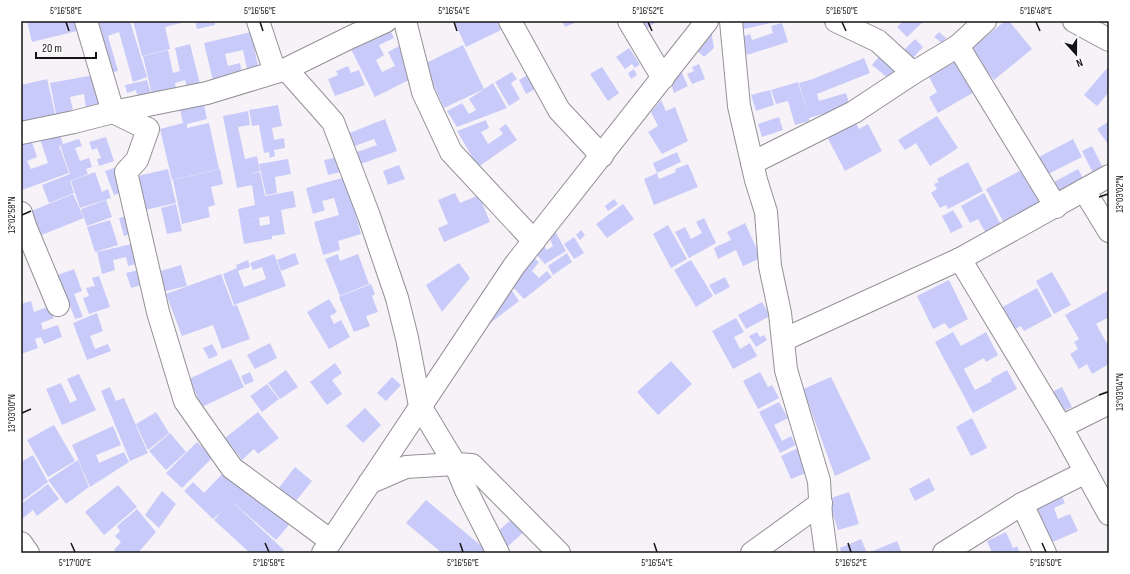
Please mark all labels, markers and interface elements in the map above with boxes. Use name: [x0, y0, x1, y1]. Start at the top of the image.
text: 5°16'58"E: [50, 5, 82, 17]
text: 5°16'56"E: [244, 5, 276, 17]
text: 5°16'54"E: [438, 5, 470, 17]
text: 5°16'52"E: [632, 5, 664, 17]
text: 5°16'50"E: [826, 5, 858, 17]
text: 5°16'48"E: [1020, 5, 1052, 17]
scale bar: [36, 34, 96, 60]
north arrow: [1056, 34, 1096, 74]
text: 20 m: [42, 41, 62, 56]
text: N: [1074, 56, 1084, 70]
text: 13°03'02"N: [1114, 175, 1126, 213]
text: 13°02'58"N: [6, 196, 18, 234]
text: 13°03'04"N: [1114, 373, 1126, 411]
text: 13°03'00"N: [6, 394, 18, 432]
text: 5°17'00"E: [59, 557, 91, 569]
text: 5°16'58"E: [253, 557, 285, 569]
text: 5°16'56"E: [447, 557, 479, 569]
text: 5°16'54"E: [641, 557, 673, 569]
text: 5°16'52"E: [835, 557, 867, 569]
text: 5°16'50"E: [1030, 557, 1062, 569]

